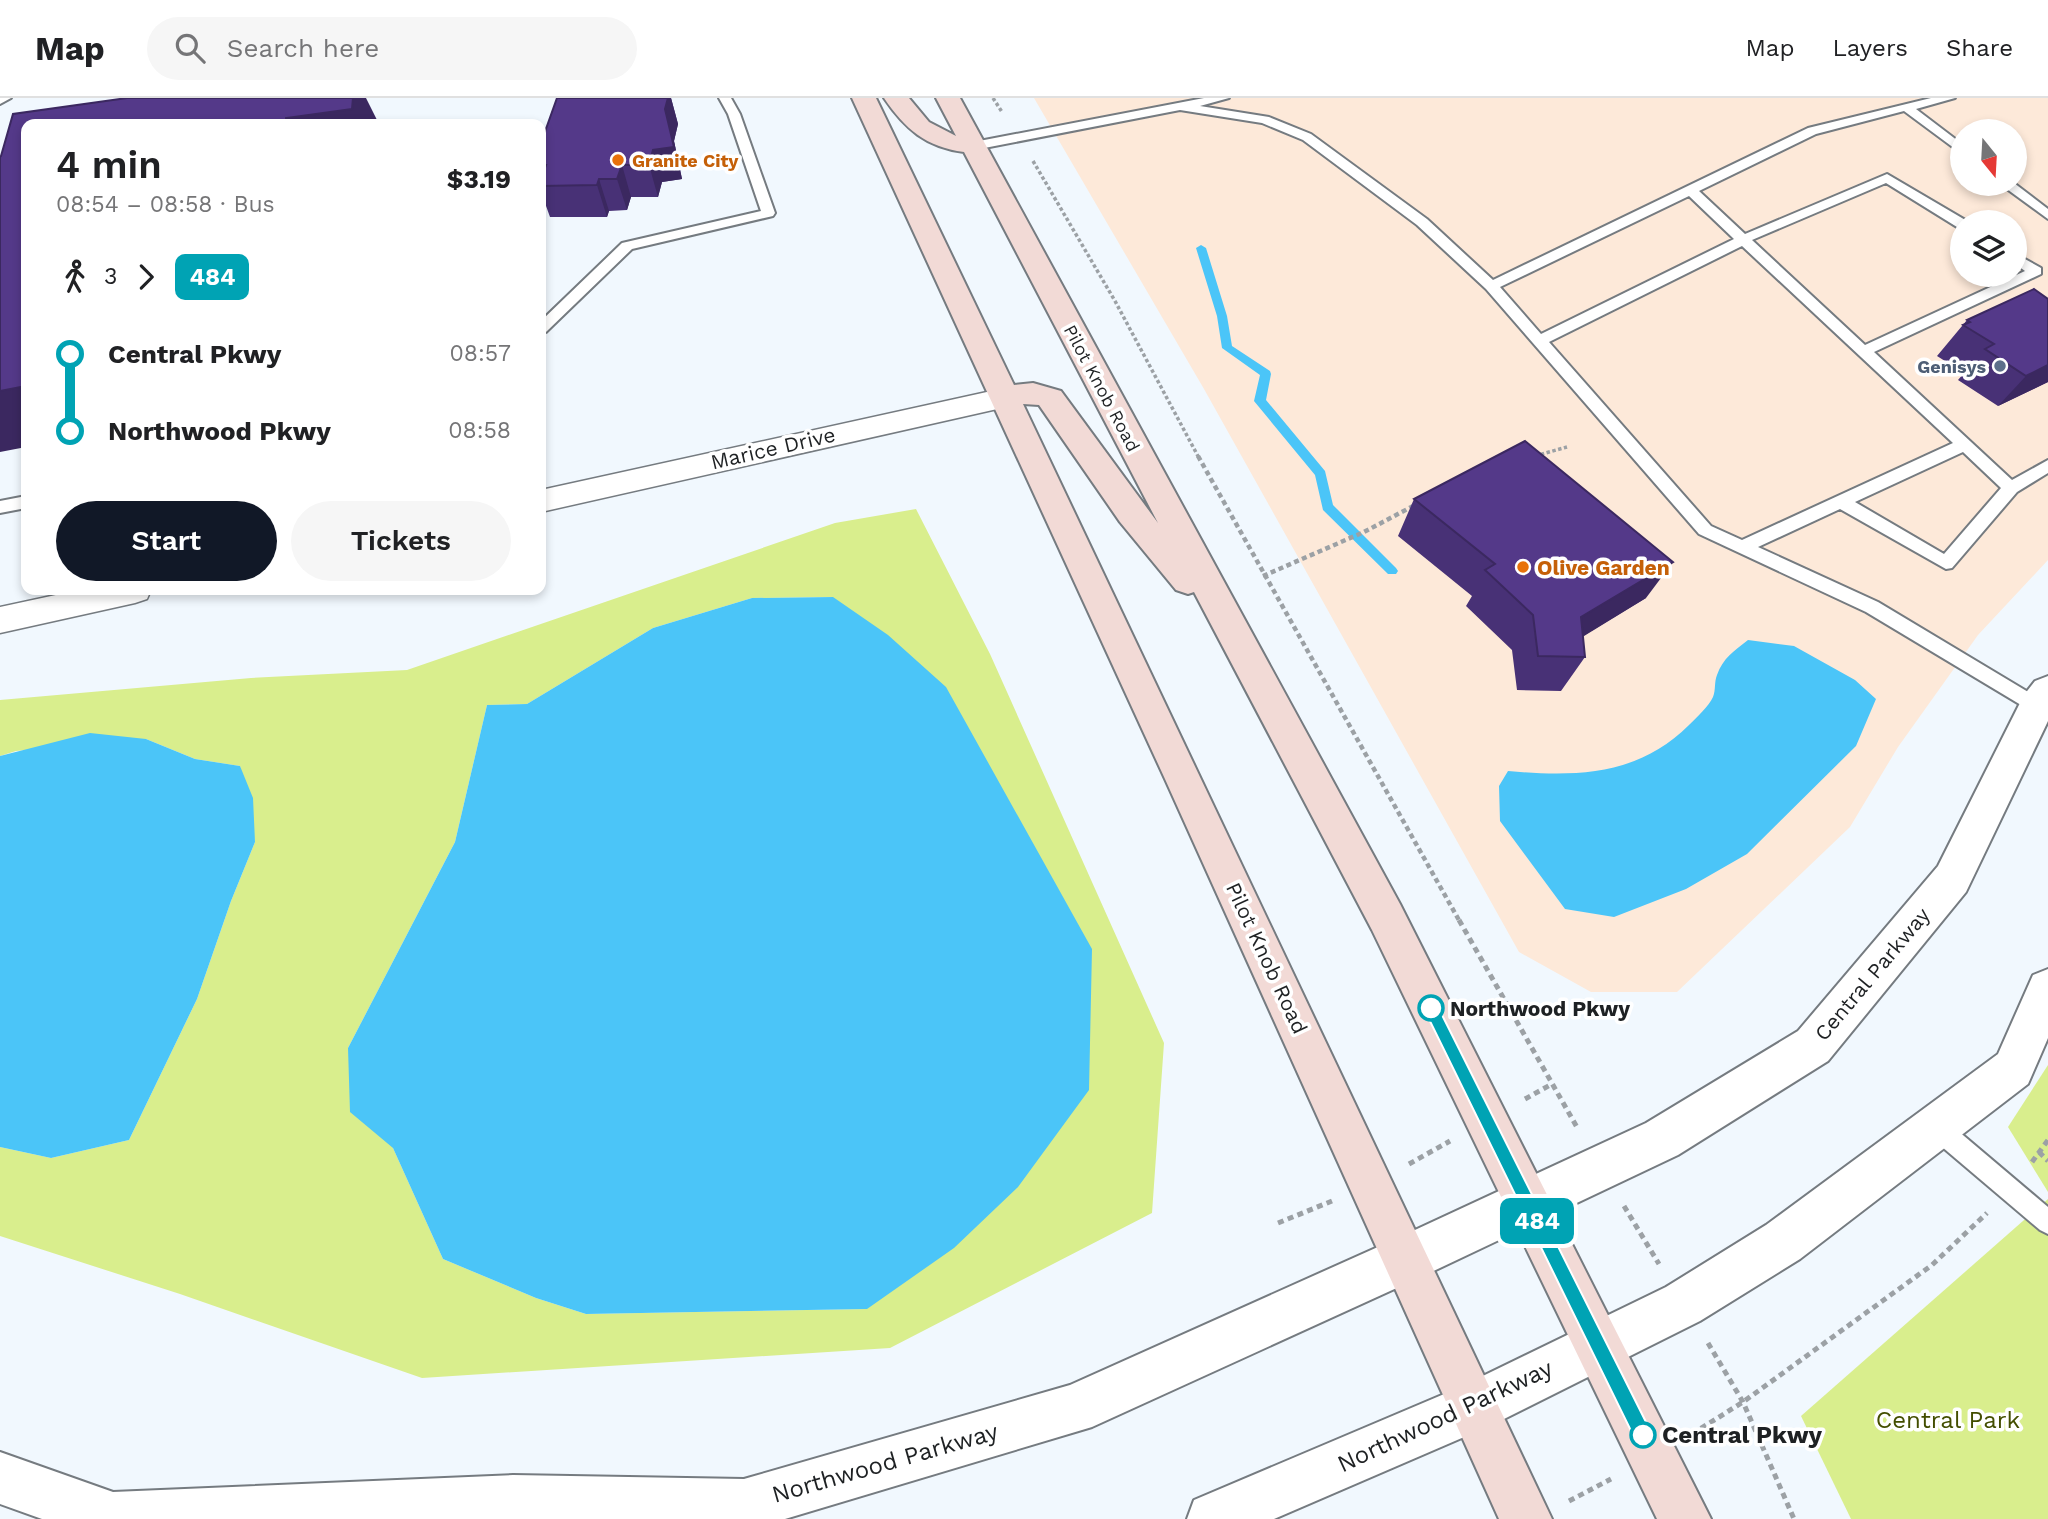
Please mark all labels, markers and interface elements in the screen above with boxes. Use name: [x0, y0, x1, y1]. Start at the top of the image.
search box: [147, 17, 637, 80]
text: Map: [35, 29, 105, 68]
icon: search: [171, 29, 209, 67]
text: Search here: [227, 33, 379, 63]
text: Map: [1746, 34, 1794, 62]
text: Layers: [1832, 34, 1908, 62]
text: Share: [1946, 34, 2013, 62]
north arrow: [1950, 119, 2026, 196]
map controls: [1950, 119, 2027, 287]
text: 4 min: [56, 143, 162, 187]
place label: Granite City: [632, 150, 739, 171]
marker: Granite City: [610, 152, 626, 168]
text: $3.19: [447, 164, 511, 194]
text: 08:54 – 08:58 · Bus: [56, 191, 275, 218]
button: layers: [1950, 210, 2027, 287]
icon: walk: [56, 258, 94, 296]
icon: forward: [127, 258, 165, 296]
text: 3: [104, 263, 117, 290]
text: 484: [189, 263, 235, 291]
street label: Pilot Knob Road: [1060, 321, 1144, 455]
text: Central Pkwy: [108, 339, 281, 369]
text: 08:57: [449, 340, 511, 367]
place label: Genisys: [1917, 356, 1986, 377]
marker: Genisys: [1992, 358, 2008, 374]
text: Northwood Pkwy: [108, 416, 331, 446]
text: 08:58: [448, 417, 511, 444]
street label: Marice Drive: [708, 422, 838, 474]
button: Start: [56, 501, 277, 581]
button: Tickets: [291, 501, 511, 581]
place label: Olive Garden: [1537, 555, 1670, 580]
marker: Olive Garden: [1515, 559, 1531, 575]
street label: Pilot Knob Road: [1221, 878, 1313, 1038]
street label: Central Parkway: [1809, 902, 1935, 1046]
marker: Northwood Pkwy: [1418, 995, 1444, 1021]
place label: Northwood Pkwy: [1450, 996, 1630, 1021]
line badge: 484: [1497, 1198, 1577, 1244]
text: 484: [1514, 1207, 1560, 1235]
street label: Northwood Parkway: [1333, 1354, 1558, 1478]
park label: Central Park: [1876, 1406, 2021, 1434]
street label: Northwood Parkway: [769, 1417, 1002, 1509]
place label: Central Pkwy: [1662, 1421, 1823, 1449]
marker: Central Pkwy: [1630, 1422, 1656, 1448]

